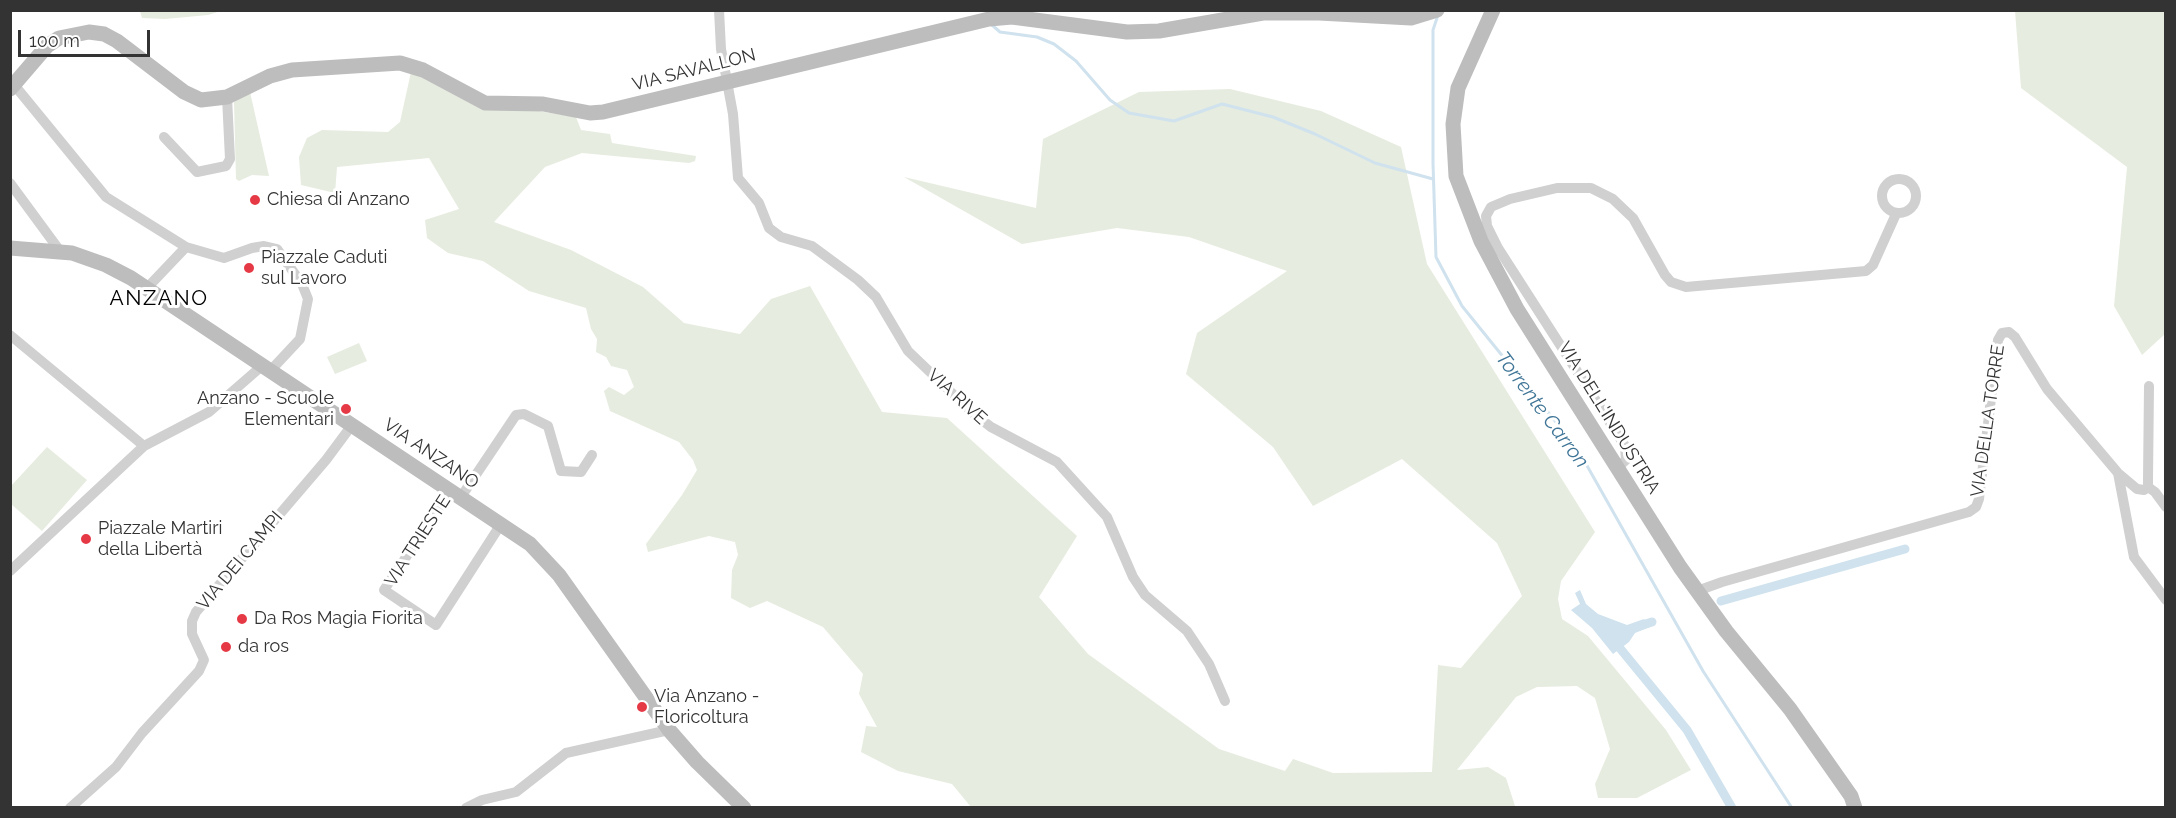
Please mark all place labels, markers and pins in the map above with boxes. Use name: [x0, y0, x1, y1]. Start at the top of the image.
place label: Chiesa di Anzano: [267, 189, 410, 211]
marker: Chiesa di Anzano: [248, 193, 262, 207]
place label: Piazzale Caduti sul Lavoro: [261, 247, 388, 290]
marker: Piazzale Caduti sul Lavoro: [242, 261, 256, 275]
place label: Anzano - Scuole Elementari: [197, 388, 334, 430]
marker: Anzano - Scuole Elementari: [339, 402, 353, 416]
place label: Piazzale Martiri della Libertà: [98, 518, 223, 560]
marker: Piazzale Martiri della Libertà: [79, 532, 93, 546]
place label: Da Ros Magia Fiorita: [254, 608, 423, 630]
marker: Da Ros Magia Fiorita: [235, 612, 249, 626]
place label: da ros: [238, 636, 289, 658]
marker: da ros: [219, 640, 233, 654]
place label: Via Anzano - Floricoltura: [654, 686, 759, 728]
marker: Via Anzano - Floricoltura: [635, 700, 649, 714]

